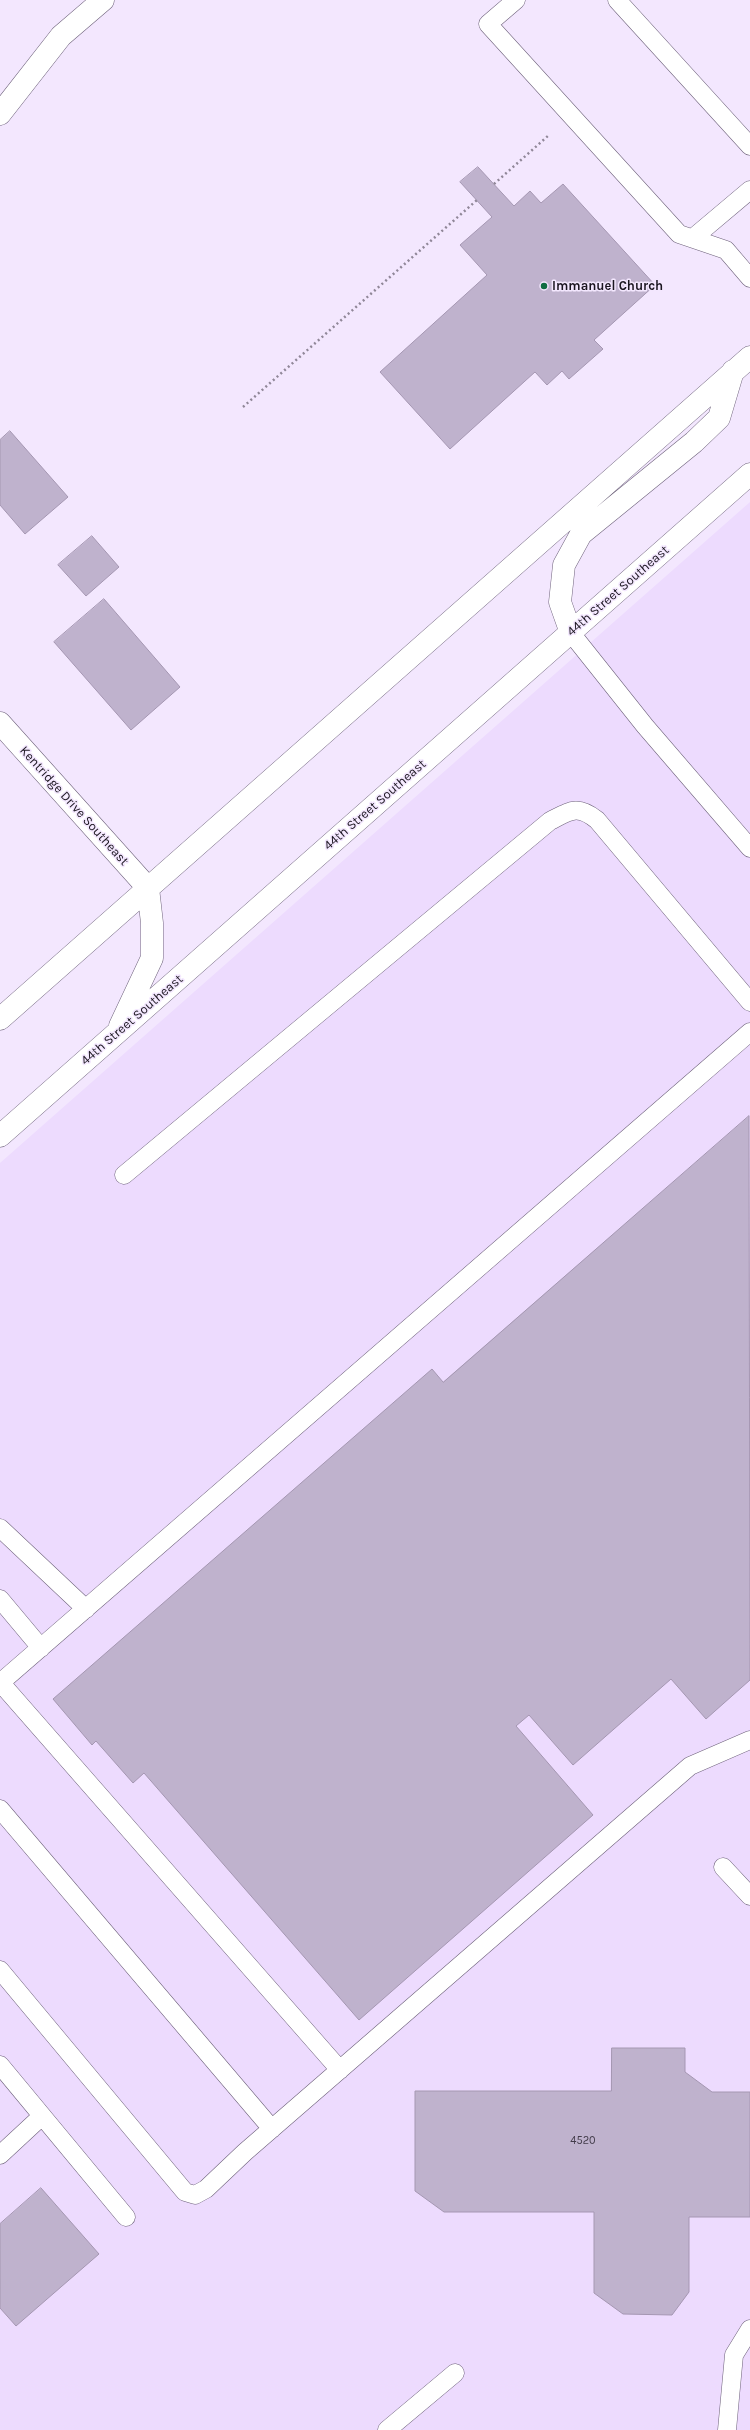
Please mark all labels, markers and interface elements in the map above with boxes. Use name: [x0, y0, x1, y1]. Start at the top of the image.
place label: Immanuel Church: [552, 278, 663, 294]
marker: Immanuel Church: [539, 281, 549, 291]
street label: 44th Street Southeast: [564, 542, 672, 640]
street label: Kentridge Drive Southeast: [16, 743, 132, 869]
street label: 44th Street Southeast: [321, 756, 429, 854]
street label: 44th Street Southeast: [78, 971, 186, 1069]
house number: 4520: [570, 2134, 596, 2148]

